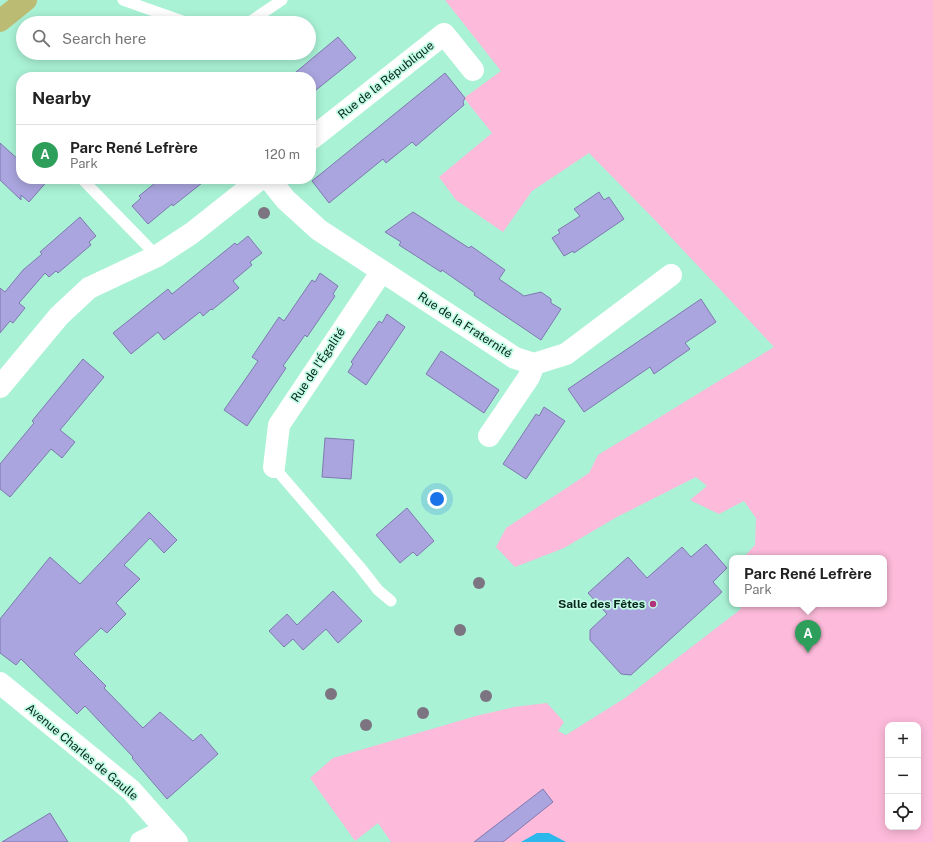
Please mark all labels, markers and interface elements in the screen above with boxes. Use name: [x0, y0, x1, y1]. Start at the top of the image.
search box: [16, 16, 316, 60]
icon: search: [30, 27, 52, 49]
text: Search here: [62, 30, 146, 47]
street label: Rue de la République: [335, 38, 437, 122]
text: Nearby: [32, 88, 91, 108]
text: Parc René Lefrère: [70, 139, 198, 156]
text: A: [40, 147, 50, 162]
text: 120 m: [265, 147, 300, 162]
text: Park: [70, 156, 98, 171]
street label: Rue de la Fraternité: [415, 289, 515, 361]
street label: Rue de l'Égalité: [288, 325, 348, 405]
your location: [427, 489, 447, 509]
popup: [729, 555, 887, 607]
text: Parc René Lefrère: [744, 565, 872, 582]
text: Park: [744, 582, 772, 597]
place label: Salle des Fêtes: [558, 597, 645, 611]
marker: Salle des Fêtes: [648, 599, 658, 609]
pin: A: [795, 620, 821, 653]
street label: Avenue Charles de Gaulle: [23, 701, 141, 803]
map controls: [885, 722, 921, 830]
button: +: [885, 722, 921, 758]
button: −: [885, 758, 921, 794]
button: locate: [885, 794, 921, 830]

